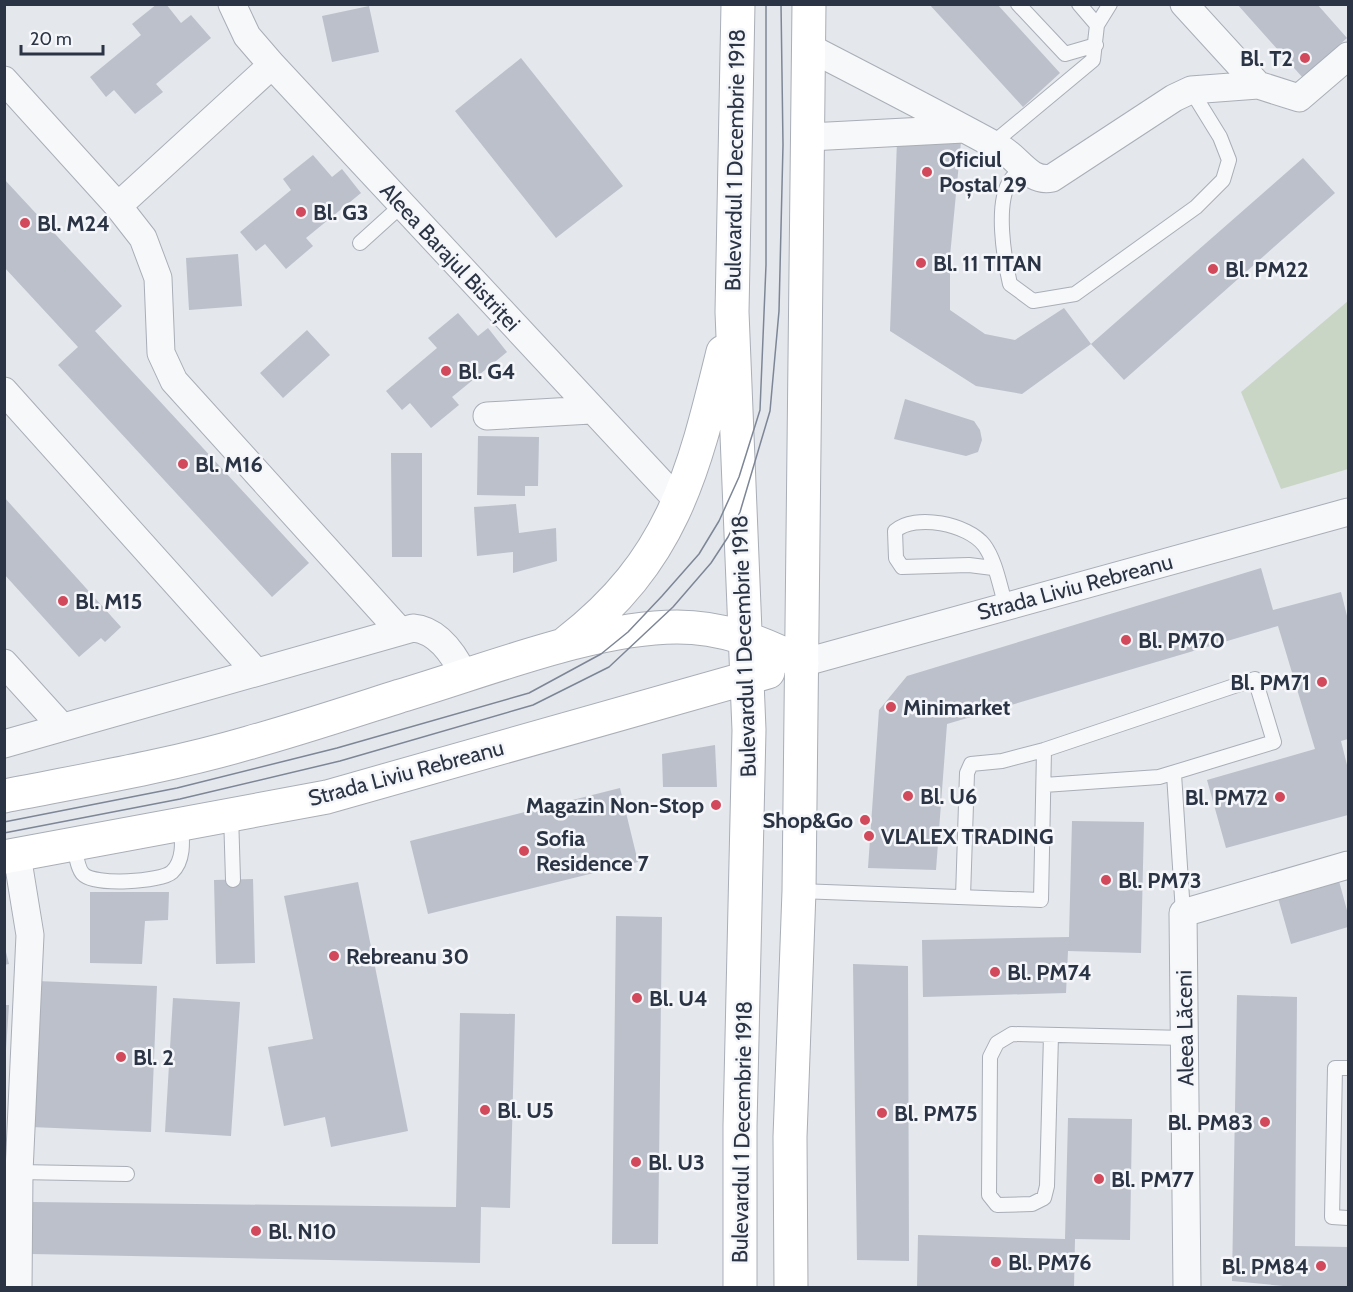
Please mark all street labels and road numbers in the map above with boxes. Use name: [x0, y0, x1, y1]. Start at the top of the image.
street label: Bulevardul 1 Decembrie 1918: [719, 29, 751, 291]
street label: Aleea Barajul Bistriței: [374, 177, 526, 337]
street label: Bulevardul 1 Decembrie 1918: [726, 514, 762, 778]
street label: Strada Liviu Rebreanu: [974, 548, 1176, 626]
street label: Strada Liviu Rebreanu: [305, 734, 507, 812]
street label: Aleea Lăceni: [1170, 970, 1200, 1086]
street label: Bulevardul 1 Decembrie 1918: [726, 1001, 758, 1263]

